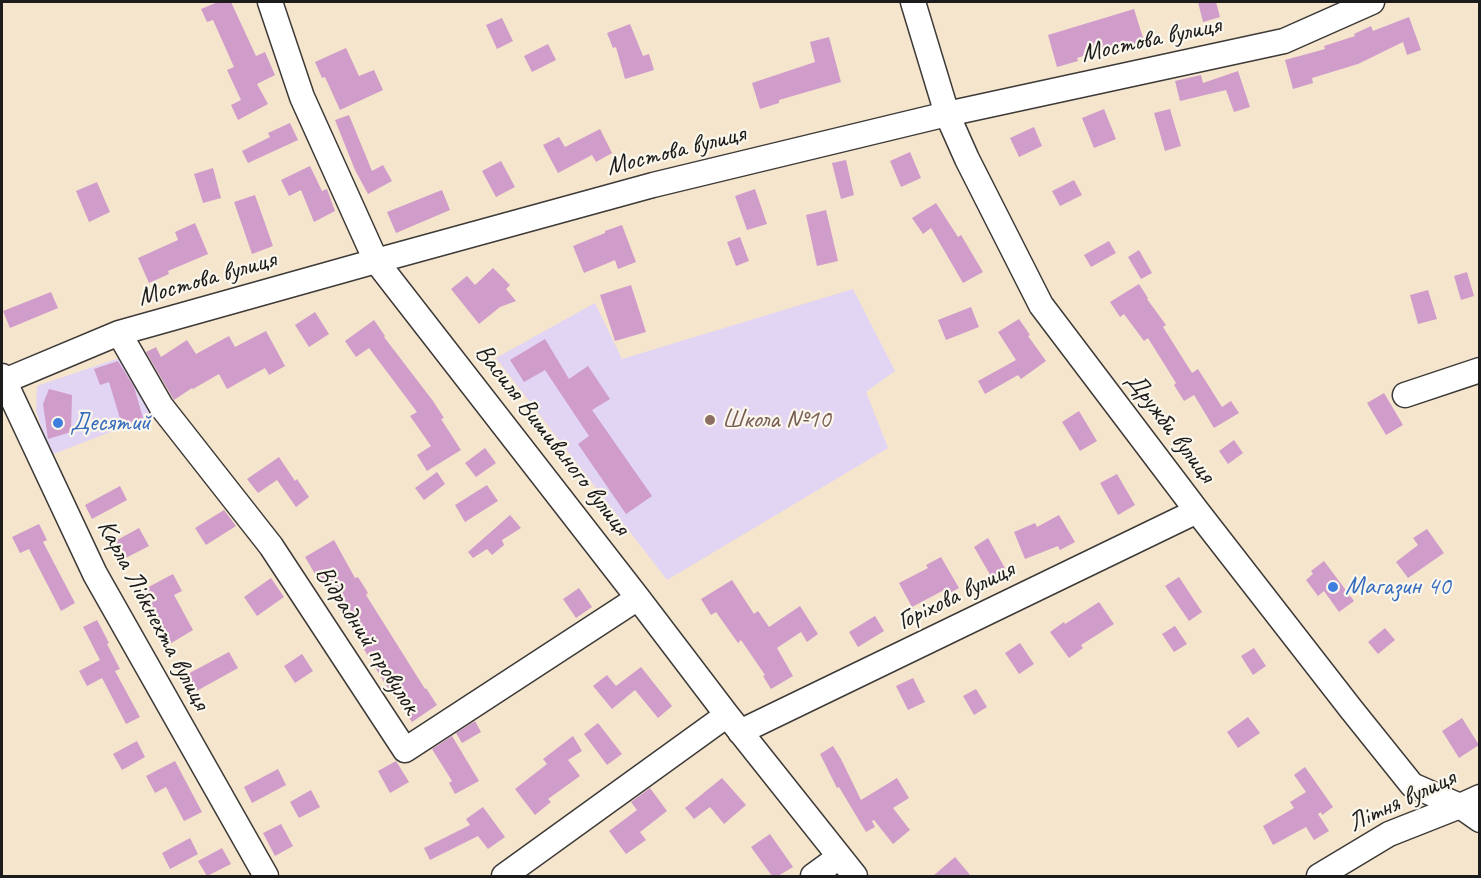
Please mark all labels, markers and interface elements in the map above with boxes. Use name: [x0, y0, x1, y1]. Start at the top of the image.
street label: Мостова вулиця: [1078, 10, 1224, 70]
street label: Мостова вулиця: [603, 119, 749, 183]
street label: Мостова вулиця: [134, 244, 280, 314]
street label: Василя Вишиваного вулиця: [467, 338, 637, 542]
street label: Дружби вулиця: [1118, 367, 1222, 489]
place label: Школа №10: [722, 404, 831, 436]
place label: Десятий: [70, 407, 151, 439]
marker: Школа №10: [703, 413, 717, 427]
marker: Десятий: [51, 416, 65, 430]
street label: Карла Лібкнехта вулиця: [90, 514, 216, 716]
street label: Горіхова вулиця: [892, 554, 1020, 638]
street label: Відрадний провулок: [308, 560, 426, 720]
place label: Магазин 40: [1345, 571, 1451, 603]
marker: Магазин 40: [1326, 580, 1340, 594]
street label: Літня вулиця: [1343, 763, 1461, 839]

